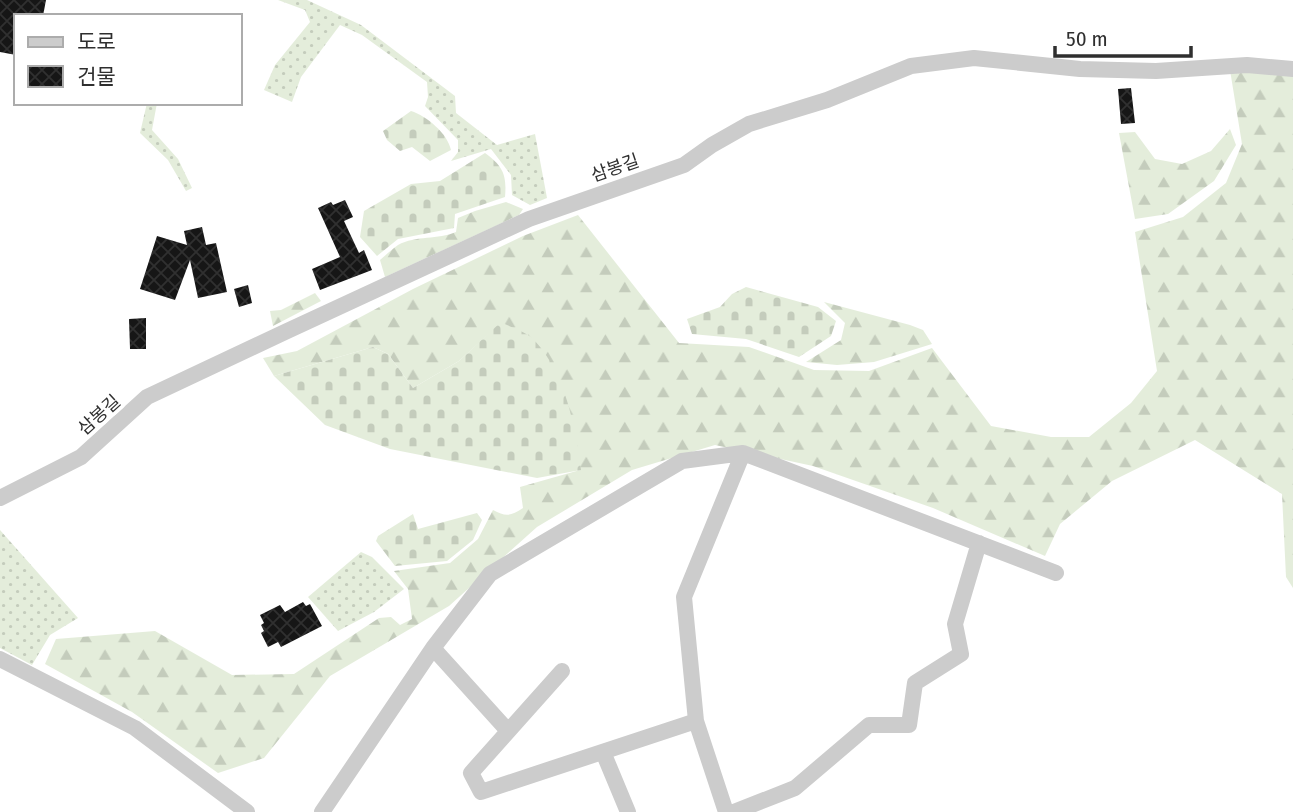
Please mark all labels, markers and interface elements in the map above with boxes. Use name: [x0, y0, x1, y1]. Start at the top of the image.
legend: [14, 14, 242, 105]
scale bar: [1055, 14, 1192, 58]
text: 50 m: [1066, 26, 1108, 52]
text: 도로: [77, 29, 116, 55]
text: 건물: [77, 64, 116, 90]
street label: 삼봉길: [588, 150, 642, 186]
street label: 삼봉길: [73, 390, 125, 440]

